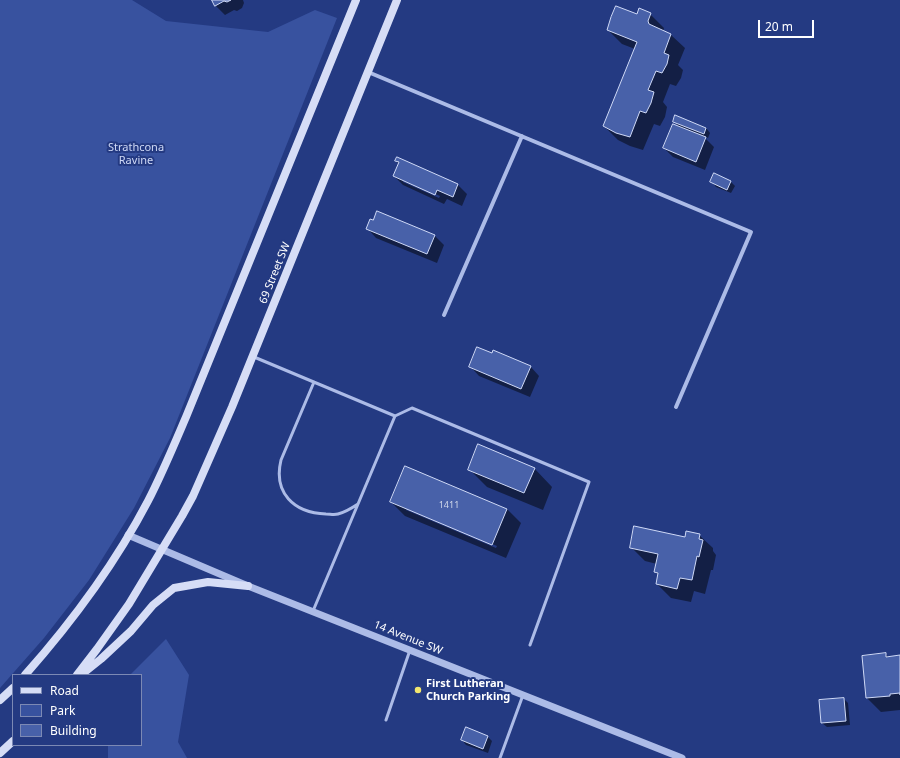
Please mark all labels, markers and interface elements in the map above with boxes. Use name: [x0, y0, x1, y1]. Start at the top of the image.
scale bar: [760, 12, 816, 38]
text: 20 m: [765, 18, 793, 35]
park label: Strathcona Ravine: [108, 141, 164, 167]
street label: 69 Street SW: [257, 240, 293, 306]
house number: 1411: [439, 500, 459, 510]
street label: 14 Avenue SW: [372, 618, 444, 658]
legend: [12, 674, 142, 746]
place label: First Lutheran Church Parking: [426, 677, 510, 703]
text: Road: [50, 682, 79, 699]
marker: First Lutheran Church Parking: [413, 685, 423, 695]
text: Park: [50, 702, 75, 719]
text: Building: [50, 722, 97, 739]

